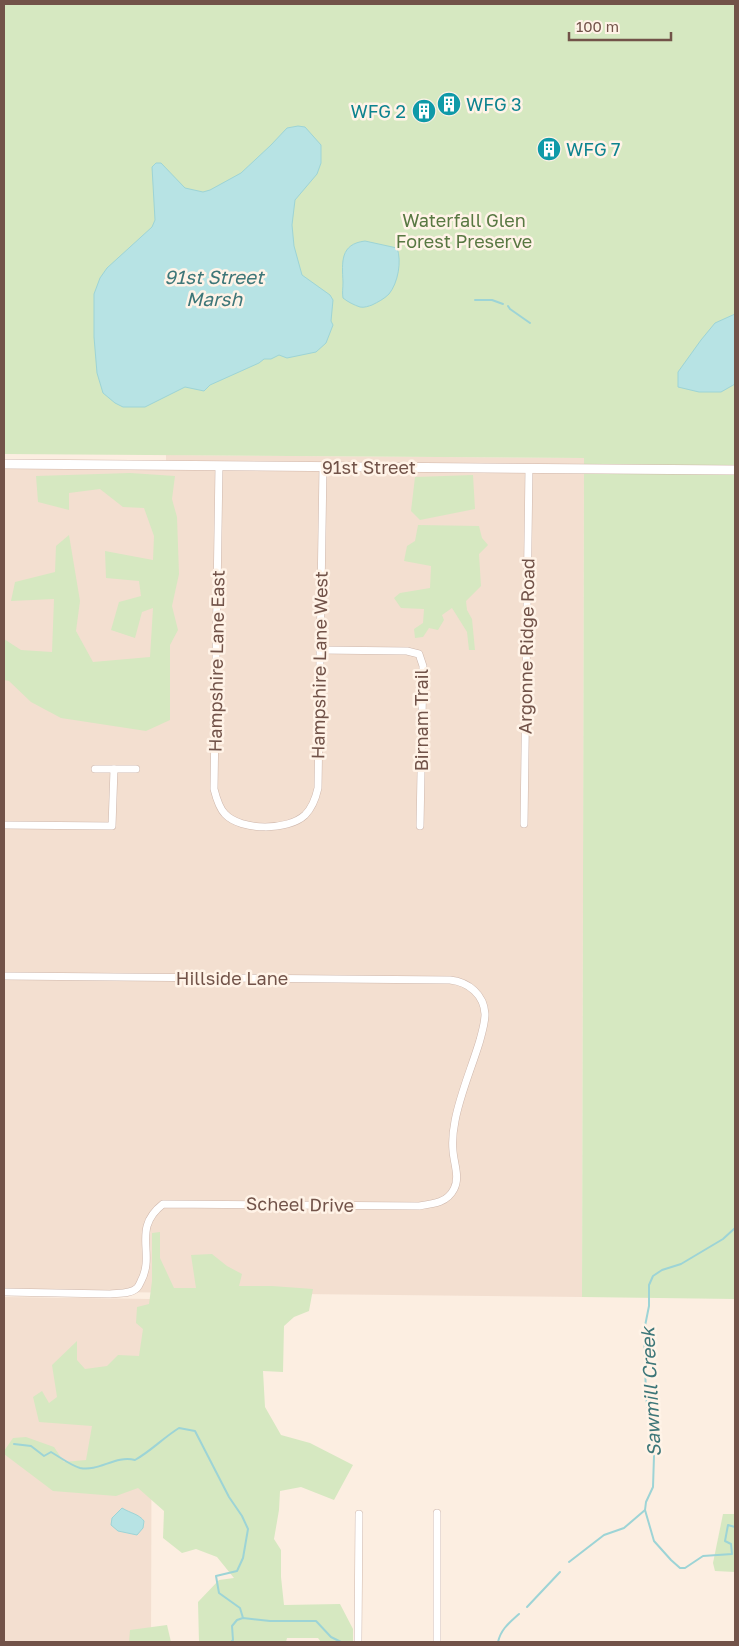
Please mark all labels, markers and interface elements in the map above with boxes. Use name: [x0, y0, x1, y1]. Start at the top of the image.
scale bar: [569, 10, 672, 42]
text: 100 m: [576, 17, 619, 35]
building icon: WFG 3: [436, 91, 462, 117]
place label: WFG 3: [466, 93, 522, 115]
building icon: WFG 2: [411, 98, 437, 124]
place label: WFG 2: [350, 100, 406, 122]
building icon: WFG 7: [536, 136, 562, 162]
place label: WFG 7: [566, 138, 621, 160]
park label: Waterfall Glen Forest Preserve: [396, 209, 532, 252]
water label: 91st Street Marsh: [164, 265, 266, 310]
street label: 91st Street: [322, 456, 416, 478]
street label: Argonne Ridge Road: [513, 558, 539, 734]
street label: Hampshire Lane East: [203, 570, 229, 752]
street label: Hampshire Lane West: [306, 571, 332, 759]
street label: Birnam Trail: [410, 668, 432, 771]
street label: Hillside Lane: [176, 967, 288, 989]
street label: Scheel Drive: [246, 1192, 354, 1216]
water label: Sawmill Creek: [635, 1324, 665, 1457]

